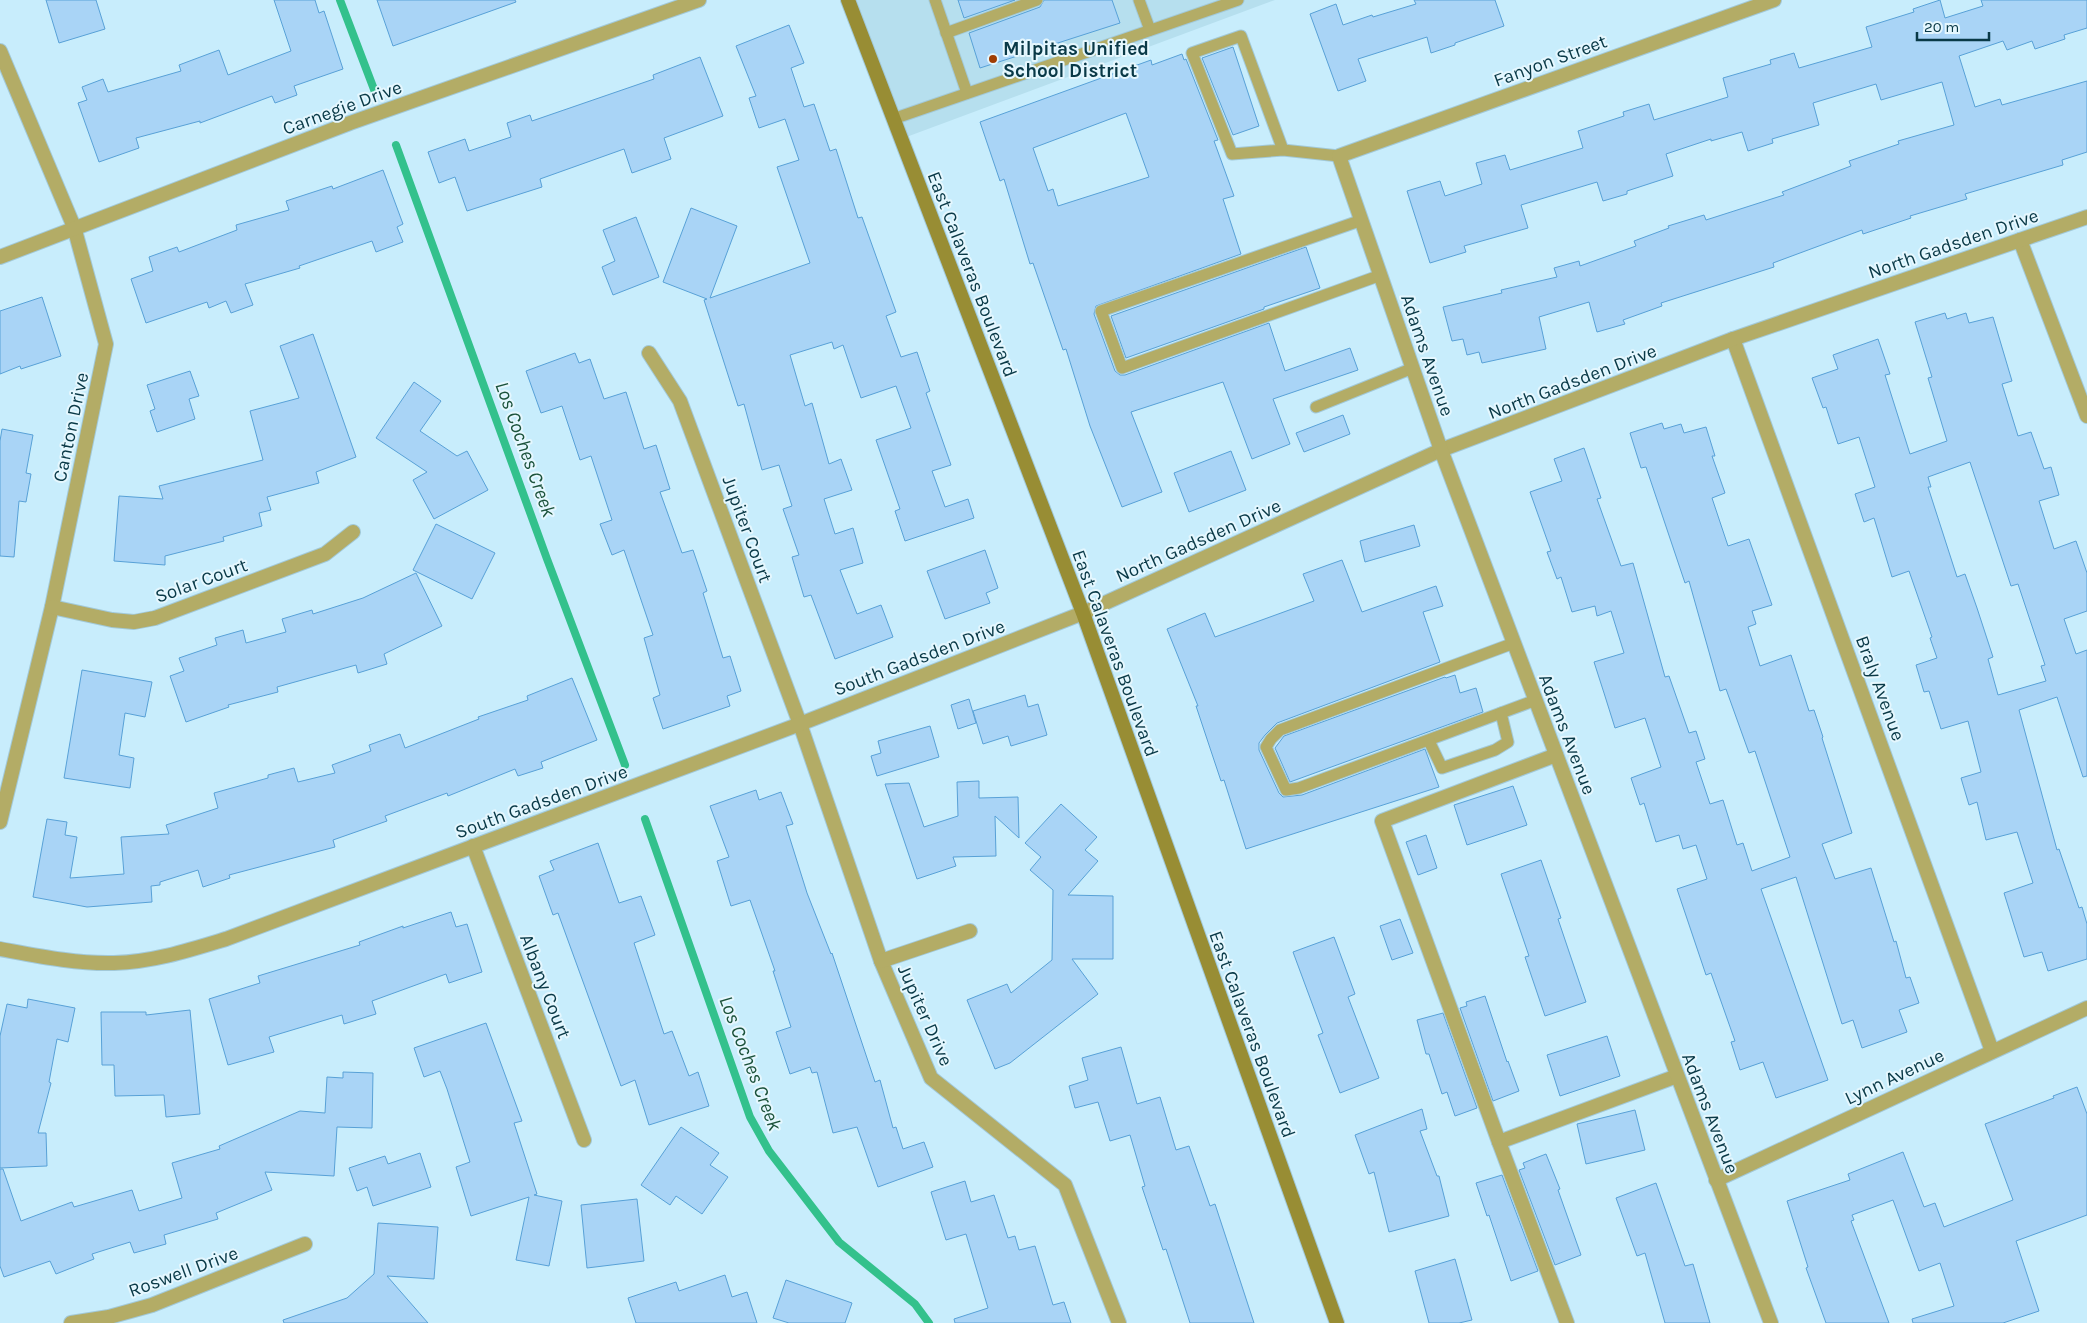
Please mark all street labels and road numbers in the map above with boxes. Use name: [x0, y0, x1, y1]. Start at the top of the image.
street label: Fanyon Street: [1491, 30, 1610, 92]
street label: Carnegie Drive: [280, 76, 405, 140]
street label: East Calaveras Boulevard: [923, 168, 1022, 380]
street label: North Gadsden Drive: [1865, 204, 2041, 283]
street label: Adams Avenue: [1396, 291, 1458, 419]
street label: North Gadsden Drive: [1485, 340, 1660, 424]
street label: Canton Drive: [49, 370, 93, 484]
street label: Jupiter Court: [718, 473, 777, 586]
street label: North Gadsden Drive: [1112, 495, 1285, 587]
street label: East Calaveras Boulevard: [1067, 547, 1163, 760]
street label: Solar Court: [152, 554, 250, 608]
street label: South Gadsden Drive: [831, 615, 1008, 701]
street label: Braly Avenue: [1851, 633, 1909, 744]
street label: Adams Avenue: [1534, 671, 1600, 798]
street label: South Gadsden Drive: [452, 761, 631, 843]
street label: East Calaveras Boulevard: [1204, 928, 1300, 1141]
street label: Albany Court: [515, 931, 575, 1042]
street label: Jupiter Drive: [893, 961, 957, 1069]
street label: Lynn Avenue: [1841, 1044, 1948, 1110]
street label: Adams Avenue: [1677, 1050, 1743, 1177]
street label: Roswell Drive: [126, 1242, 241, 1302]

